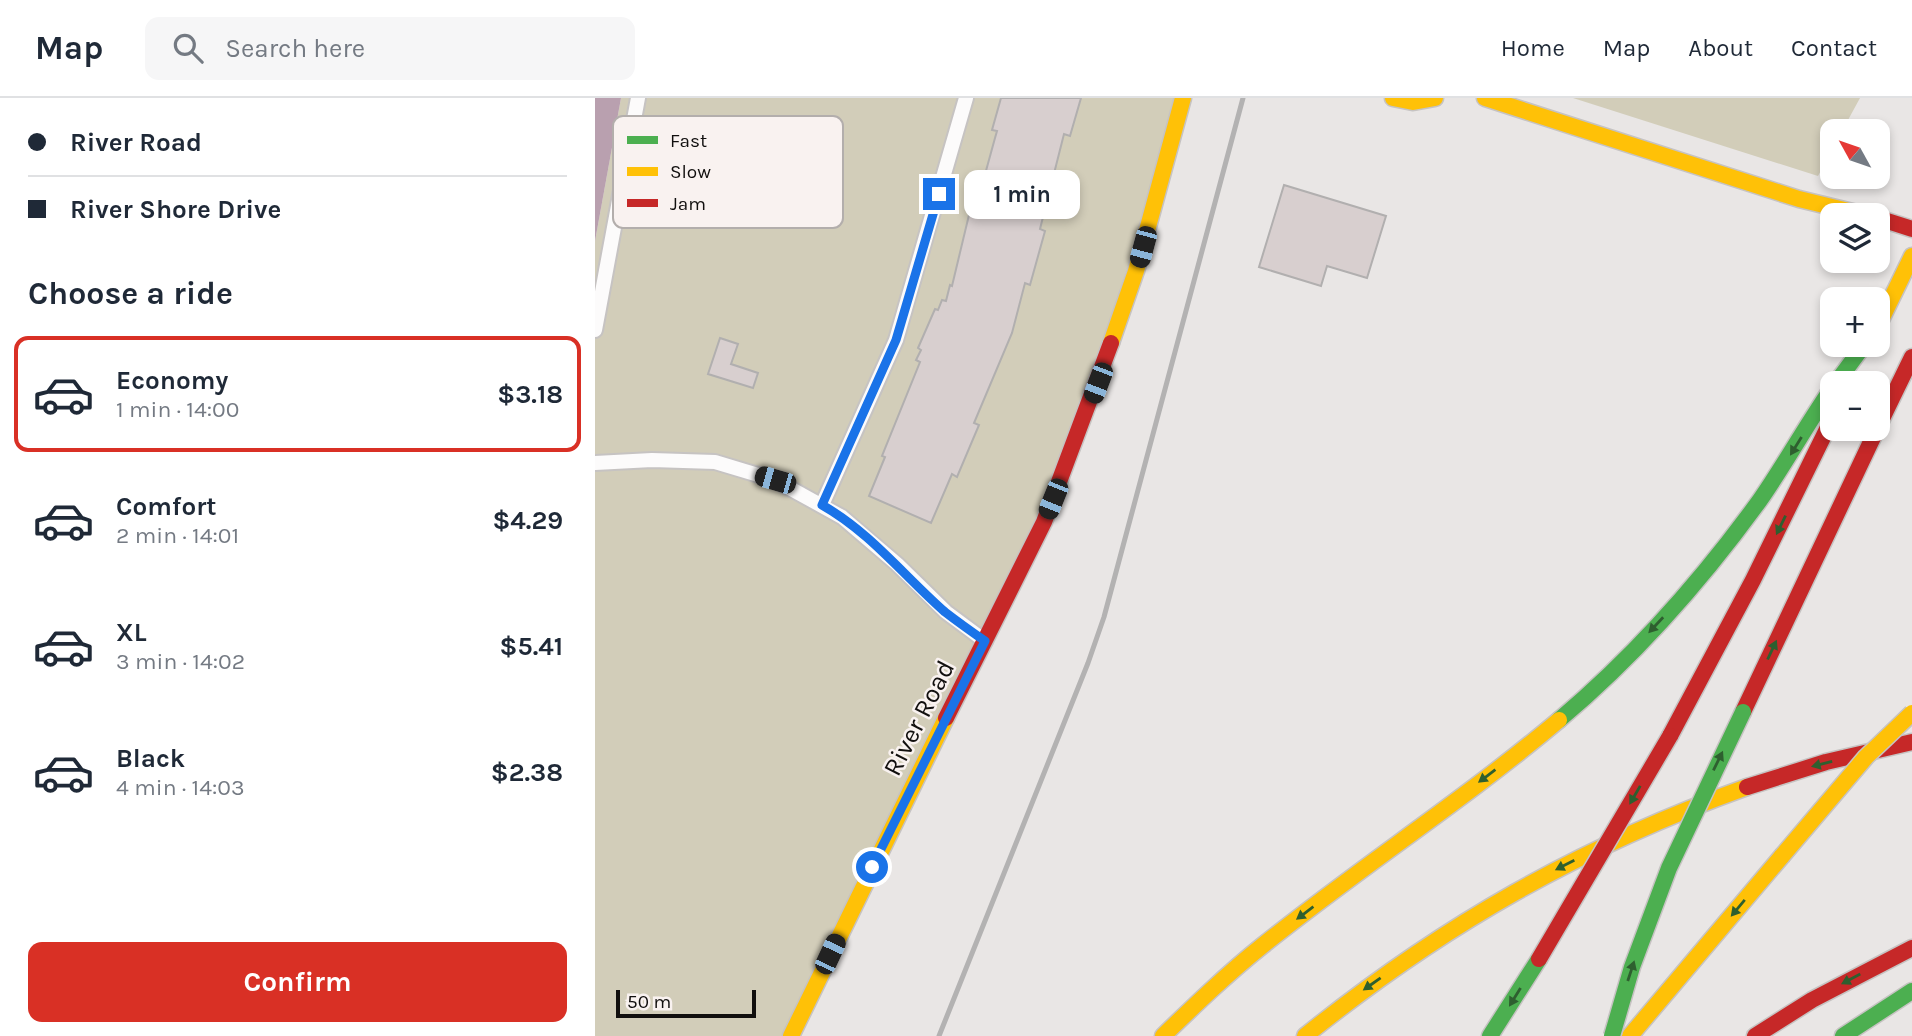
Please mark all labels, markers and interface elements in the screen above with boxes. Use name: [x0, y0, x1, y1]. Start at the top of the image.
search box: [145, 17, 635, 80]
text: Map: [35, 29, 103, 67]
icon: search: [169, 29, 207, 67]
text: Search here: [225, 33, 365, 64]
text: Home: [1501, 34, 1565, 62]
text: Map: [1603, 34, 1650, 62]
text: About: [1688, 34, 1753, 62]
text: Contact: [1791, 34, 1877, 62]
legend: [613, 116, 843, 228]
north arrow: [1820, 119, 1890, 189]
map controls: [1820, 119, 1890, 441]
text: River Road: [70, 127, 202, 158]
text: Fast: [670, 130, 707, 152]
text: Slow: [670, 161, 711, 183]
callout: 1 min: [963, 170, 1079, 218]
route end: [923, 178, 955, 210]
text: 1 min: [993, 181, 1051, 208]
text: Jam: [670, 193, 706, 215]
text: River Shore Drive: [70, 194, 281, 225]
button: layers: [1820, 203, 1890, 273]
car: [1128, 224, 1159, 270]
text: Choose a ride: [28, 275, 233, 312]
button: +: [1820, 287, 1890, 357]
car: [1081, 360, 1116, 406]
icon: car: [32, 363, 95, 426]
text: Economy: [116, 365, 228, 396]
button: −: [1820, 371, 1890, 441]
text: $3.18: [497, 379, 563, 410]
text: 1 min · 14:00: [116, 396, 239, 423]
one-way arrow: [1789, 436, 1802, 455]
car: [752, 464, 799, 496]
car: [1036, 476, 1071, 522]
icon: car: [32, 489, 95, 552]
text: Comfort: [116, 491, 217, 522]
text: $4.29: [492, 505, 563, 536]
one-way arrow: [1775, 515, 1786, 535]
text: 2 min · 14:01: [116, 522, 239, 549]
icon: car: [32, 615, 95, 678]
one-way arrow: [1649, 616, 1665, 633]
text: XL: [116, 617, 147, 648]
text: $5.41: [500, 631, 563, 662]
one-way arrow: [1766, 640, 1777, 660]
text: 3 min · 14:02: [116, 648, 245, 675]
street label: River Road: [877, 655, 961, 781]
icon: car: [32, 741, 95, 804]
text: Black: [116, 743, 185, 774]
one-way arrow: [1713, 751, 1724, 771]
text: $2.38: [491, 757, 563, 788]
one-way arrow: [1811, 759, 1833, 770]
one-way arrow: [1478, 769, 1496, 783]
text: 4 min · 14:03: [116, 774, 245, 801]
one-way arrow: [1629, 785, 1642, 804]
route start: [856, 851, 888, 883]
one-way arrow: [1555, 860, 1575, 871]
one-way arrow: [1731, 899, 1746, 916]
one-way arrow: [1296, 905, 1314, 919]
car: [812, 931, 849, 977]
button: Confirm: [28, 942, 567, 1022]
one-way arrow: [1627, 960, 1637, 981]
one-way arrow: [1842, 973, 1861, 985]
one-way arrow: [1363, 977, 1381, 991]
scale bar: [616, 987, 756, 1019]
one-way arrow: [1508, 988, 1521, 1007]
text: 50 m: [627, 991, 671, 1013]

